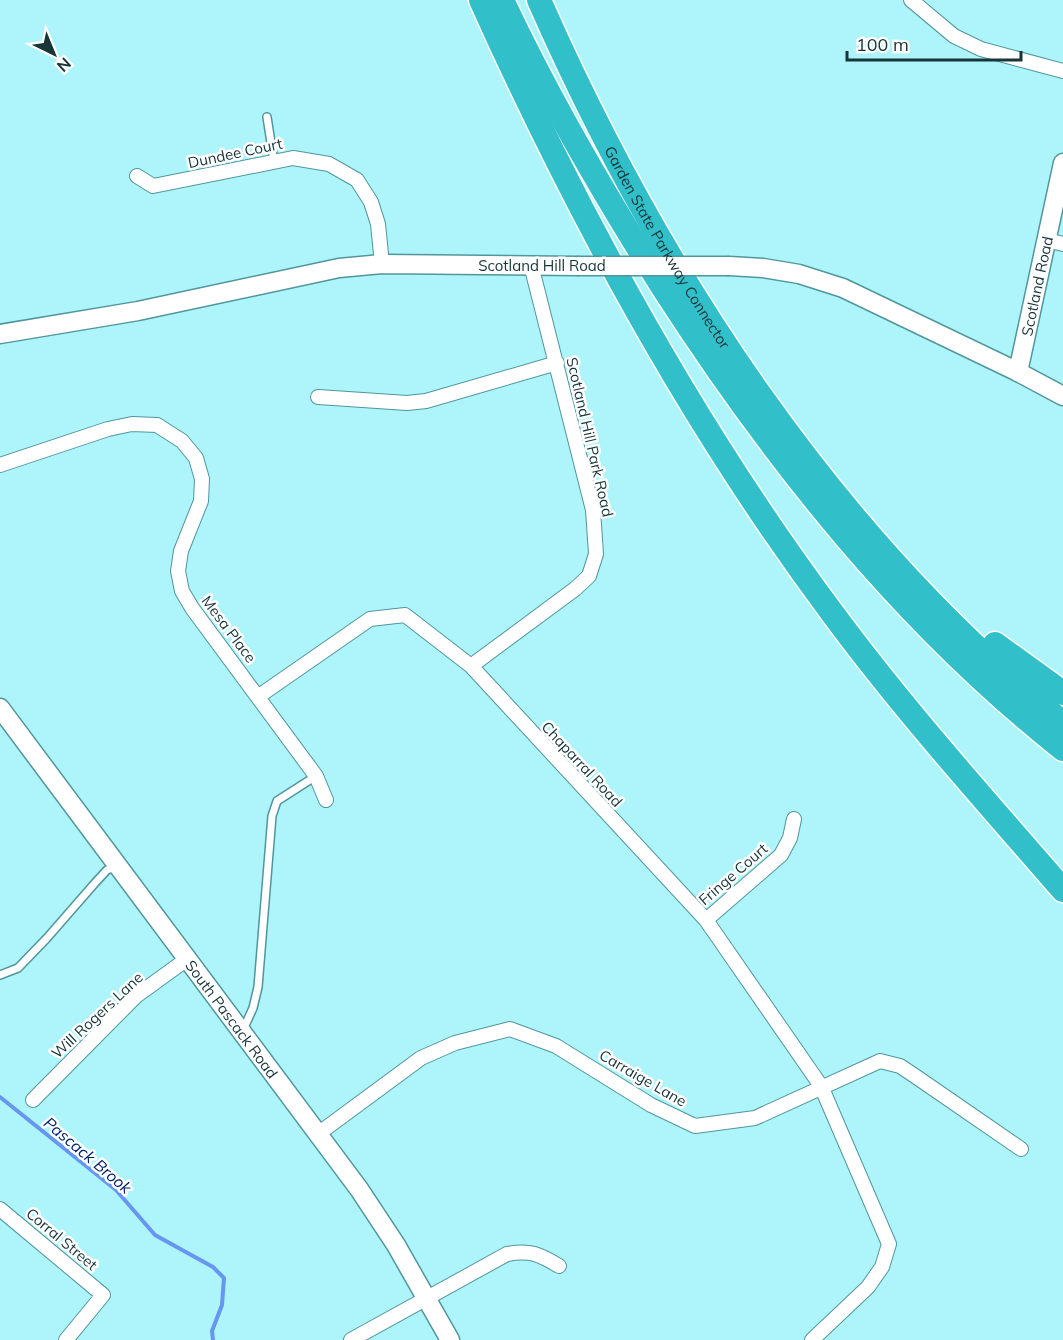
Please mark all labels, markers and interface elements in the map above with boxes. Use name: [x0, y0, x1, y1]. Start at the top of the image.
north arrow: [24, 24, 84, 84]
scale bar: [847, 24, 1021, 62]
text: 100 m: [856, 33, 909, 56]
text: N: [53, 54, 75, 76]
street label: Dundee Court: [186, 134, 284, 172]
street label: Garden State Parkway Connector: [601, 143, 735, 353]
street label: Scotland Road: [1017, 234, 1056, 338]
street label: Scotland Hill Road: [478, 256, 606, 275]
street label: Scotland Hill Park Road: [562, 355, 618, 519]
street label: Mesa Place: [198, 592, 260, 666]
street label: Chaparral Road: [537, 717, 627, 811]
street label: Fringe Court: [695, 839, 771, 909]
street label: South Pascack Road: [182, 956, 282, 1082]
street label: Will Rogers Lane: [47, 968, 147, 1062]
street label: Carraige Lane: [596, 1045, 690, 1111]
water label: Pascack Brook: [40, 1112, 137, 1198]
street label: Corral Street: [23, 1204, 101, 1274]

